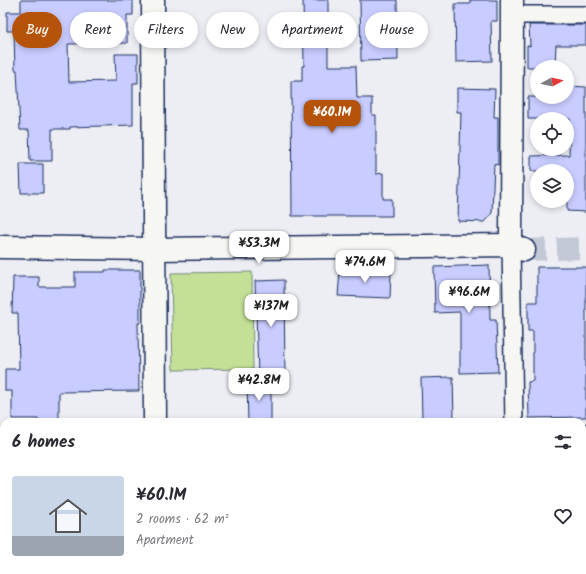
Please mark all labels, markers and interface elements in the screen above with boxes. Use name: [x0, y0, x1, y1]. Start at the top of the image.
chip: Buy: [12, 12, 62, 48]
chip: Rent: [70, 12, 126, 48]
chip: Filters: [134, 12, 198, 48]
chip: New: [206, 12, 259, 48]
chip: Apartment: [267, 12, 357, 48]
chip: House: [365, 12, 428, 48]
north arrow: [530, 60, 574, 104]
map controls: [530, 60, 574, 208]
pin: ¥60.1M: [299, 100, 365, 134]
text: ¥60.1M: [313, 102, 351, 123]
button: locate: [530, 112, 574, 156]
button: layers: [530, 164, 574, 208]
pin: ¥53.3M: [226, 231, 292, 265]
text: ¥53.3M: [238, 233, 280, 254]
pin: ¥74.6M: [332, 250, 398, 284]
text: ¥74.6M: [344, 252, 386, 273]
pin: ¥96.6M: [436, 280, 502, 314]
text: ¥96.6M: [448, 282, 490, 303]
pin: ¥137M: [243, 294, 299, 328]
text: ¥137M: [254, 296, 289, 317]
pin: ¥42.8M: [226, 368, 292, 402]
text: ¥42.8M: [237, 370, 281, 391]
text: 6 homes: [12, 429, 75, 456]
icon: filters: [552, 431, 574, 453]
text: ¥60.1M: [136, 482, 186, 509]
icon: home: [44, 492, 92, 540]
icon: heart: [552, 505, 574, 527]
text: 2 rooms · 62 m²: [136, 509, 229, 530]
text: Apartment: [136, 530, 194, 551]

